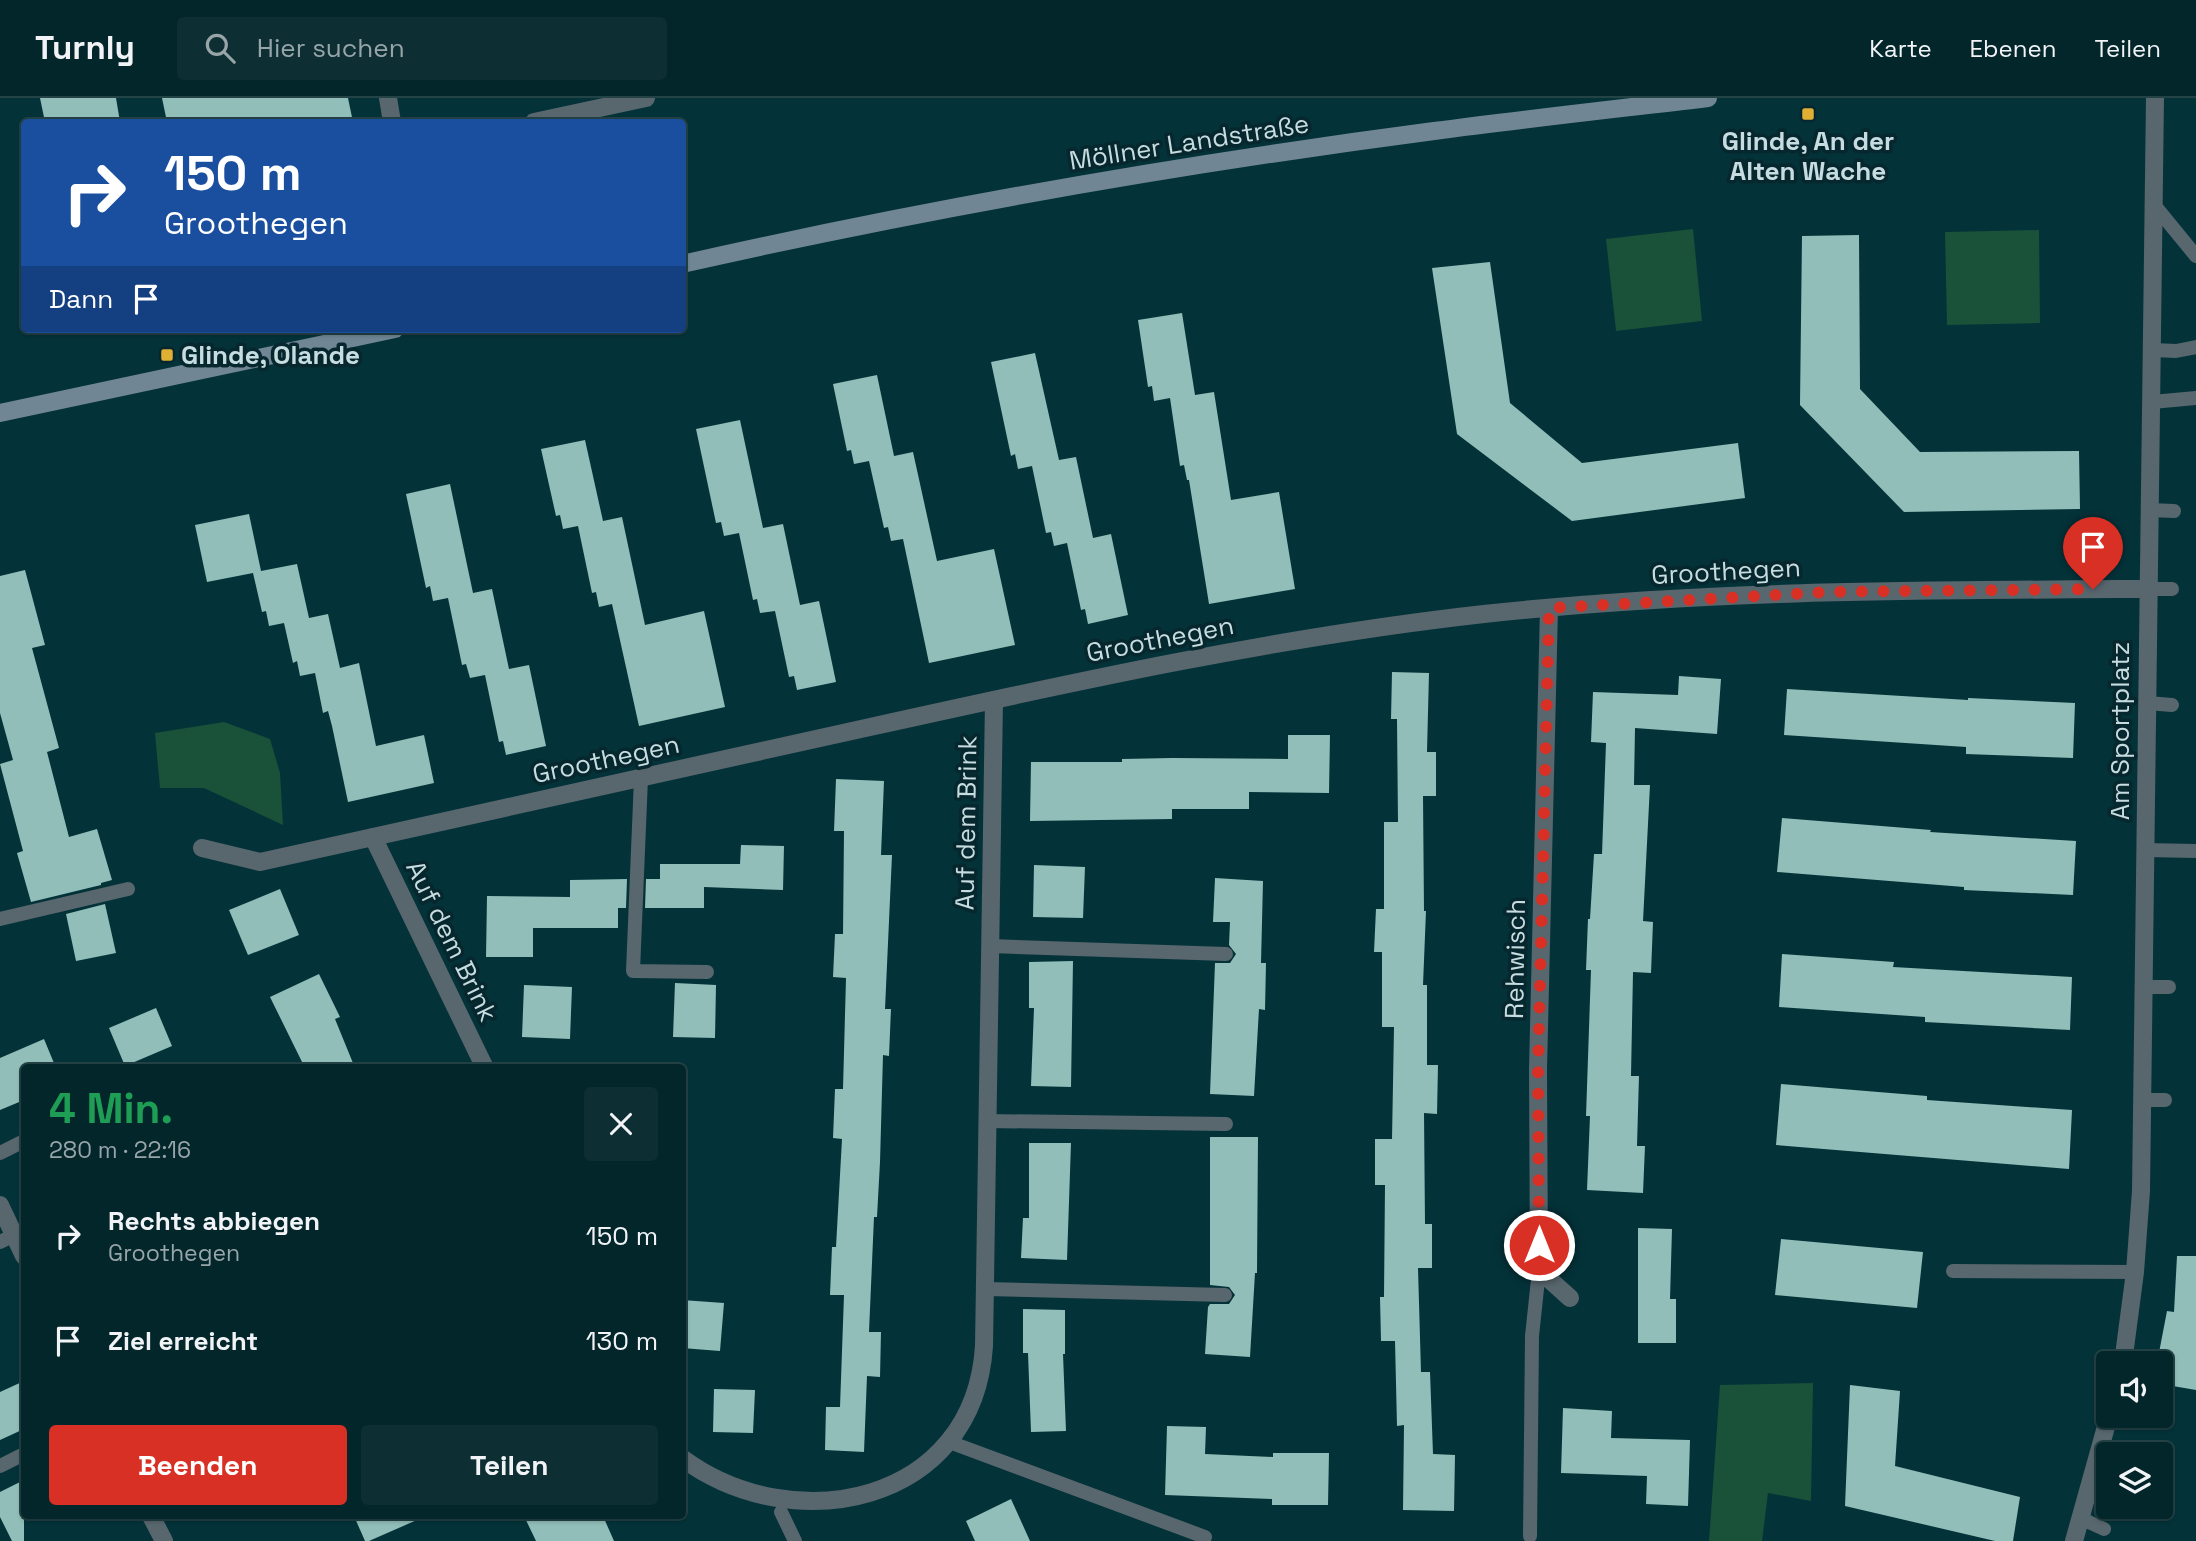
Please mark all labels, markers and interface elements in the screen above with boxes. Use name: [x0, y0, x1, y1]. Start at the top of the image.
search box: [177, 17, 667, 80]
text: Turnly: [35, 27, 135, 69]
icon: search: [201, 29, 239, 67]
text: Hier suchen: [257, 31, 405, 65]
text: Karte: [1869, 33, 1932, 64]
text: Ebenen: [1970, 33, 2056, 64]
text: Teilen: [2094, 33, 2161, 64]
street label: Möllner Landstraße: [1067, 106, 1311, 178]
marker: Glinde, An der Alten Wache: [1800, 106, 1816, 122]
place label: Glinde, An der Alten Wache: [1722, 124, 1894, 188]
text: 150 m: [164, 142, 302, 204]
icon: right: [49, 147, 140, 238]
text: Groothegen: [164, 203, 348, 243]
icon: arrive: [127, 280, 165, 318]
text: Dann: [49, 282, 113, 316]
place label: Glinde, Olande: [181, 338, 360, 372]
marker: Glinde, Olande: [159, 347, 175, 363]
pin: [2063, 517, 2123, 589]
icon: arrive: [2074, 528, 2112, 566]
street label: Groothegen: [1650, 550, 1802, 592]
street label: Groothegen: [1083, 608, 1237, 670]
street label: Am Sportplatz: [2103, 642, 2137, 820]
street label: Groothegen: [529, 727, 683, 791]
street label: Auf dem Brink: [947, 735, 985, 911]
street label: Auf dem Brink: [398, 855, 506, 1027]
street label: Rehwisch: [1497, 899, 1533, 1019]
text: 4 Min.: [49, 1082, 173, 1135]
button: close: [584, 1087, 658, 1161]
text: 280 m · 22:16: [49, 1135, 191, 1165]
text: Rechts abbiegen: [108, 1204, 320, 1238]
position arrow: [1502, 1208, 1576, 1282]
icon: right: [49, 1217, 87, 1255]
text: 150 m: [586, 1219, 658, 1253]
text: Groothegen: [108, 1238, 240, 1268]
icon: arrive: [49, 1322, 87, 1360]
text: Ziel erreicht: [108, 1324, 258, 1358]
text: 130 m: [586, 1324, 658, 1358]
map controls: [2096, 1351, 2173, 1519]
button: sound: [2096, 1351, 2173, 1428]
button: Beenden: [49, 1425, 347, 1505]
button: Teilen: [361, 1425, 658, 1505]
button: layers: [2096, 1442, 2173, 1519]

